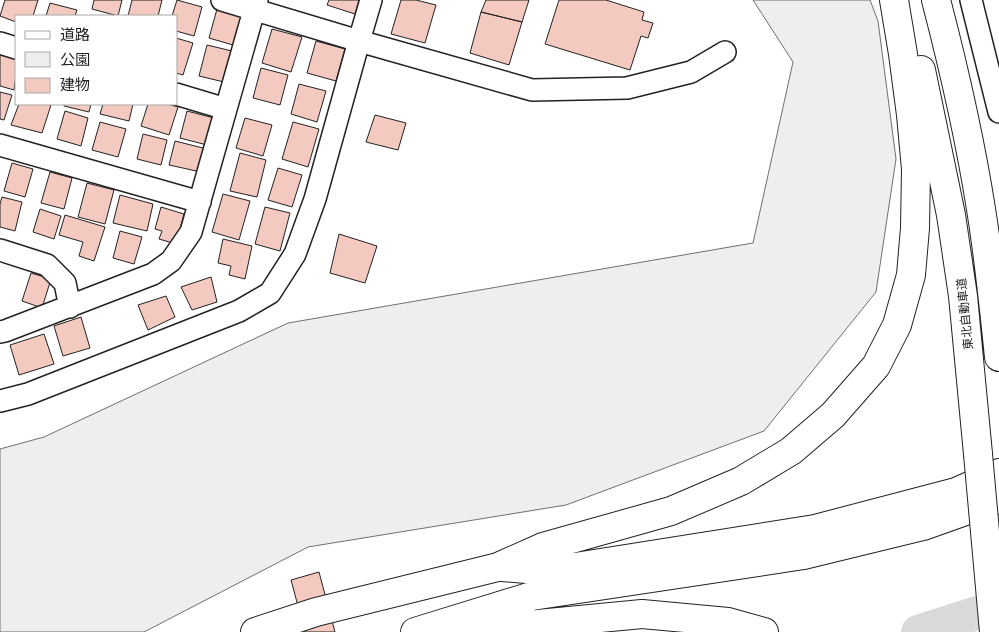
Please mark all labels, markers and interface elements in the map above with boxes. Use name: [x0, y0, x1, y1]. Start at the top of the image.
legend: [15, 15, 178, 105]
text: 道路: [60, 22, 90, 45]
text: 公園: [60, 47, 90, 70]
text: 建物: [60, 72, 90, 95]
street label: 東北自動車道: [951, 277, 977, 351]

